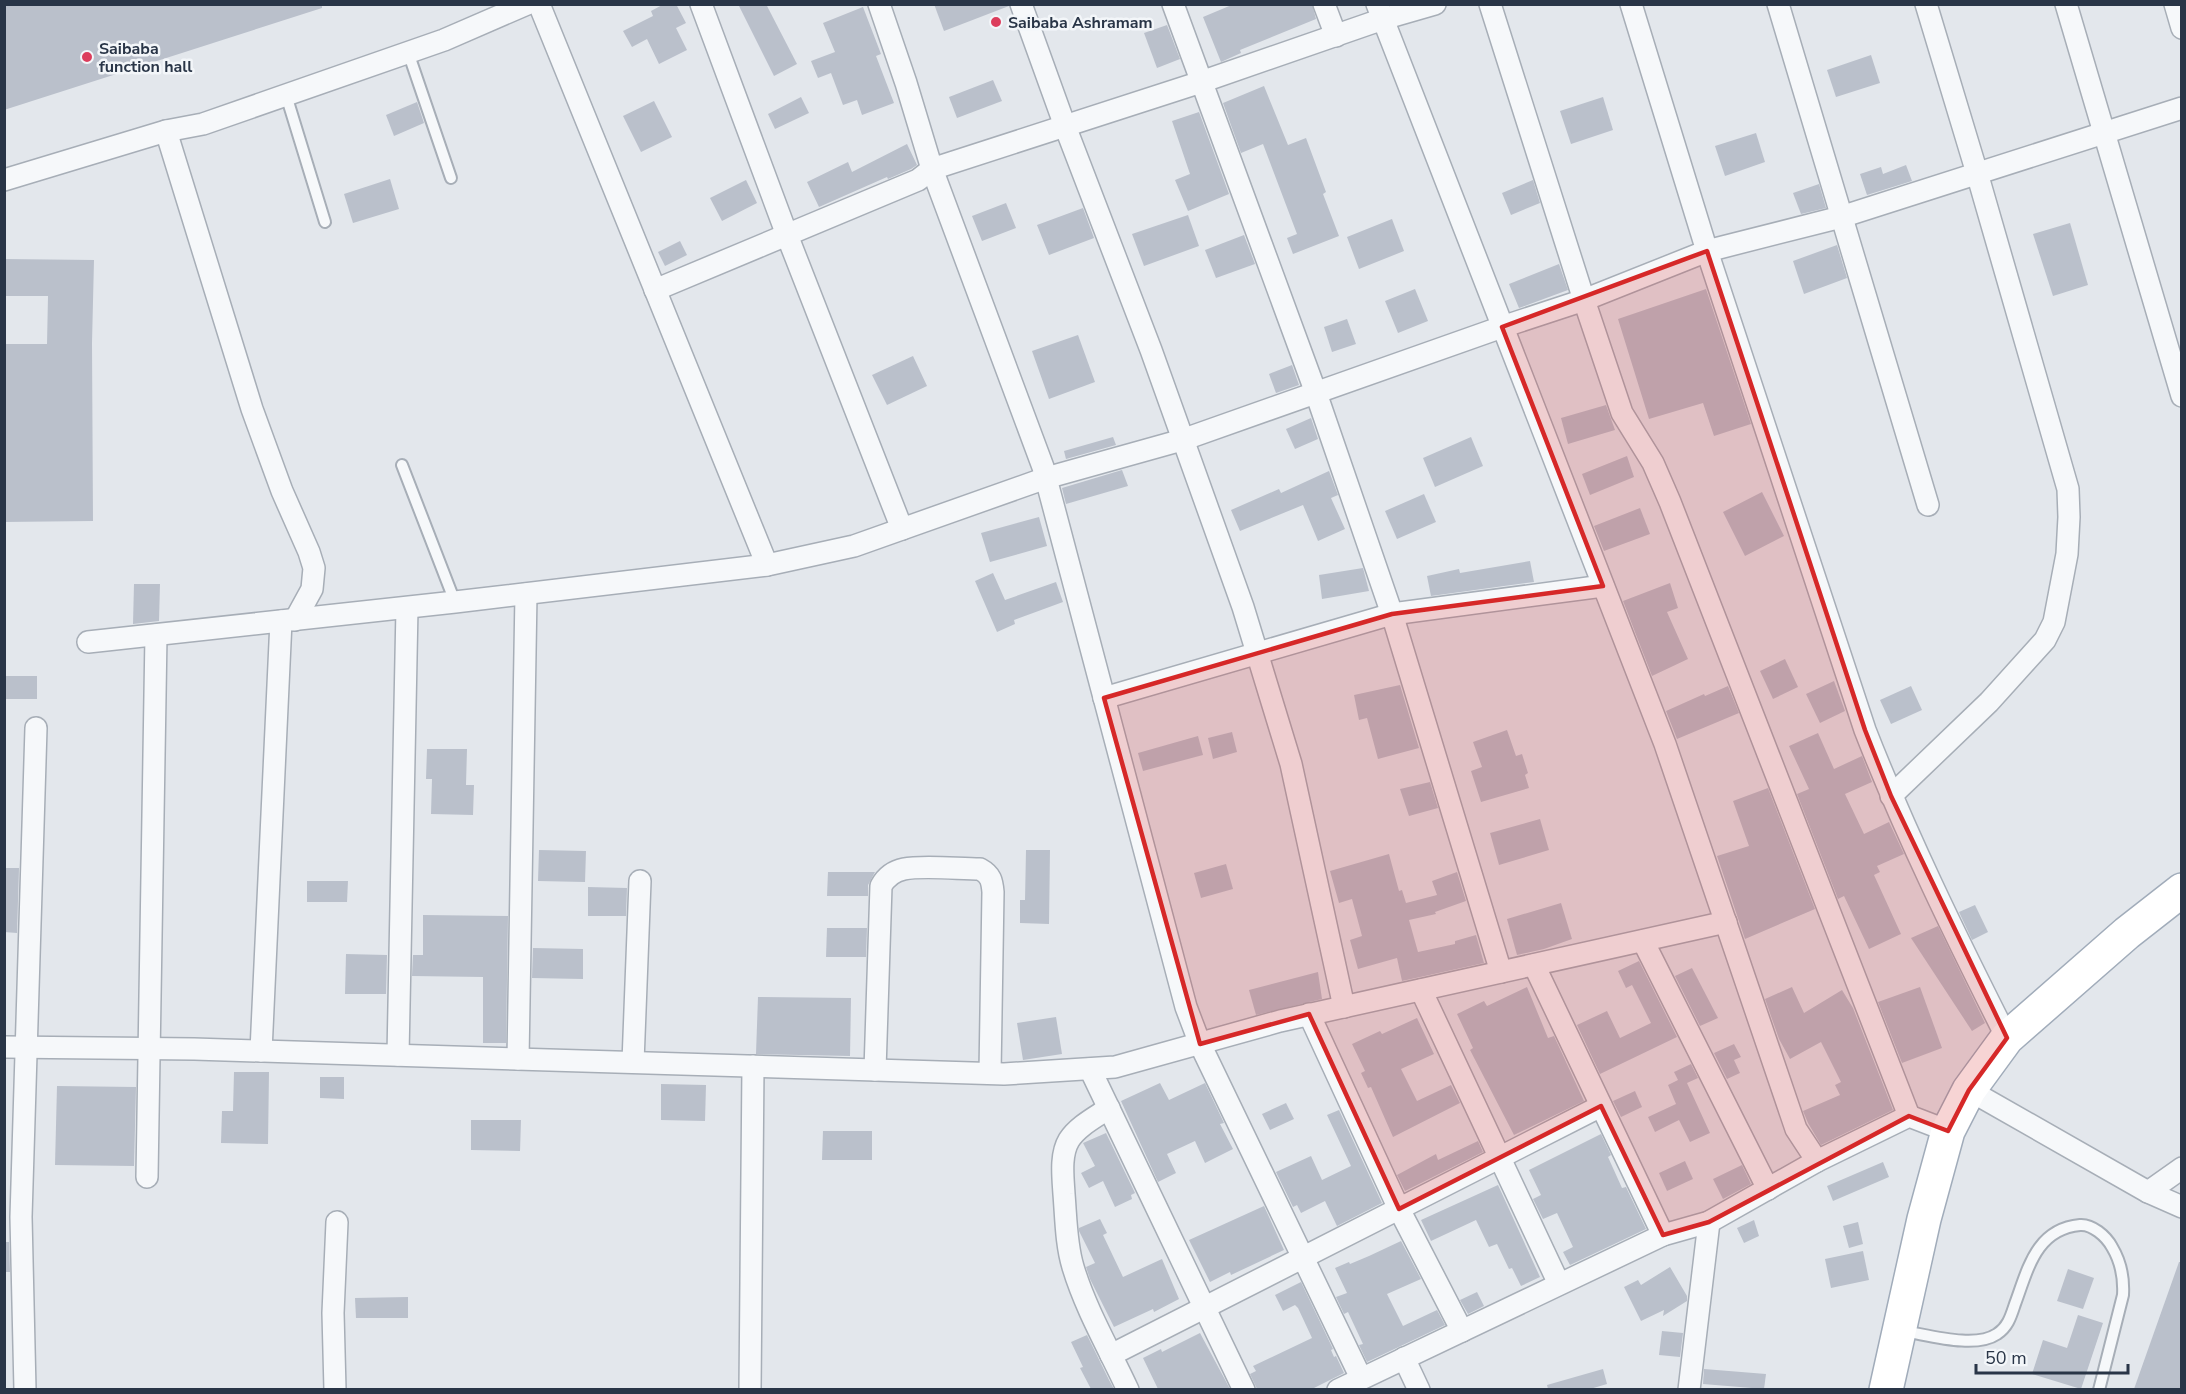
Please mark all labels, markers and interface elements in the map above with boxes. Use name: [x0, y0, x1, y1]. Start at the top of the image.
place label: Saibaba Ashramam: [1008, 12, 1153, 34]
marker: Saibaba Ashramam: [989, 15, 1003, 29]
place label: Saibaba function hall: [99, 38, 192, 78]
marker: Saibaba function hall: [80, 50, 94, 64]
scale bar: [1976, 1337, 2128, 1375]
text: 50 m: [1985, 1346, 2027, 1370]

